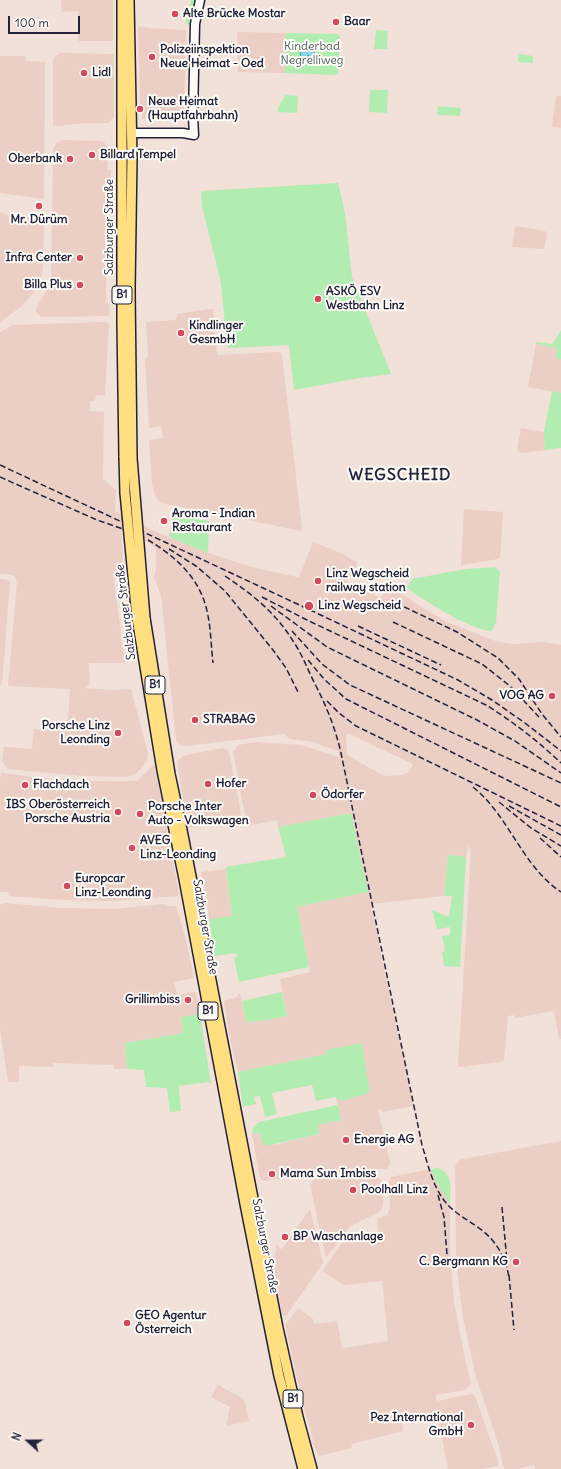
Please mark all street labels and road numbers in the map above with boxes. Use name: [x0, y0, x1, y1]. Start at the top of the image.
street label: Salzburger Straße: [103, 179, 117, 275]
road number: B1: [112, 286, 132, 304]
street label: Salzburger Straße: [113, 563, 139, 661]
road number: B1: [145, 676, 165, 694]
street label: Salzburger Straße: [190, 878, 220, 976]
road number: B1: [198, 1002, 218, 1020]
street label: Salzburger Straße: [249, 1197, 281, 1295]
road number: B1: [283, 1390, 303, 1408]

